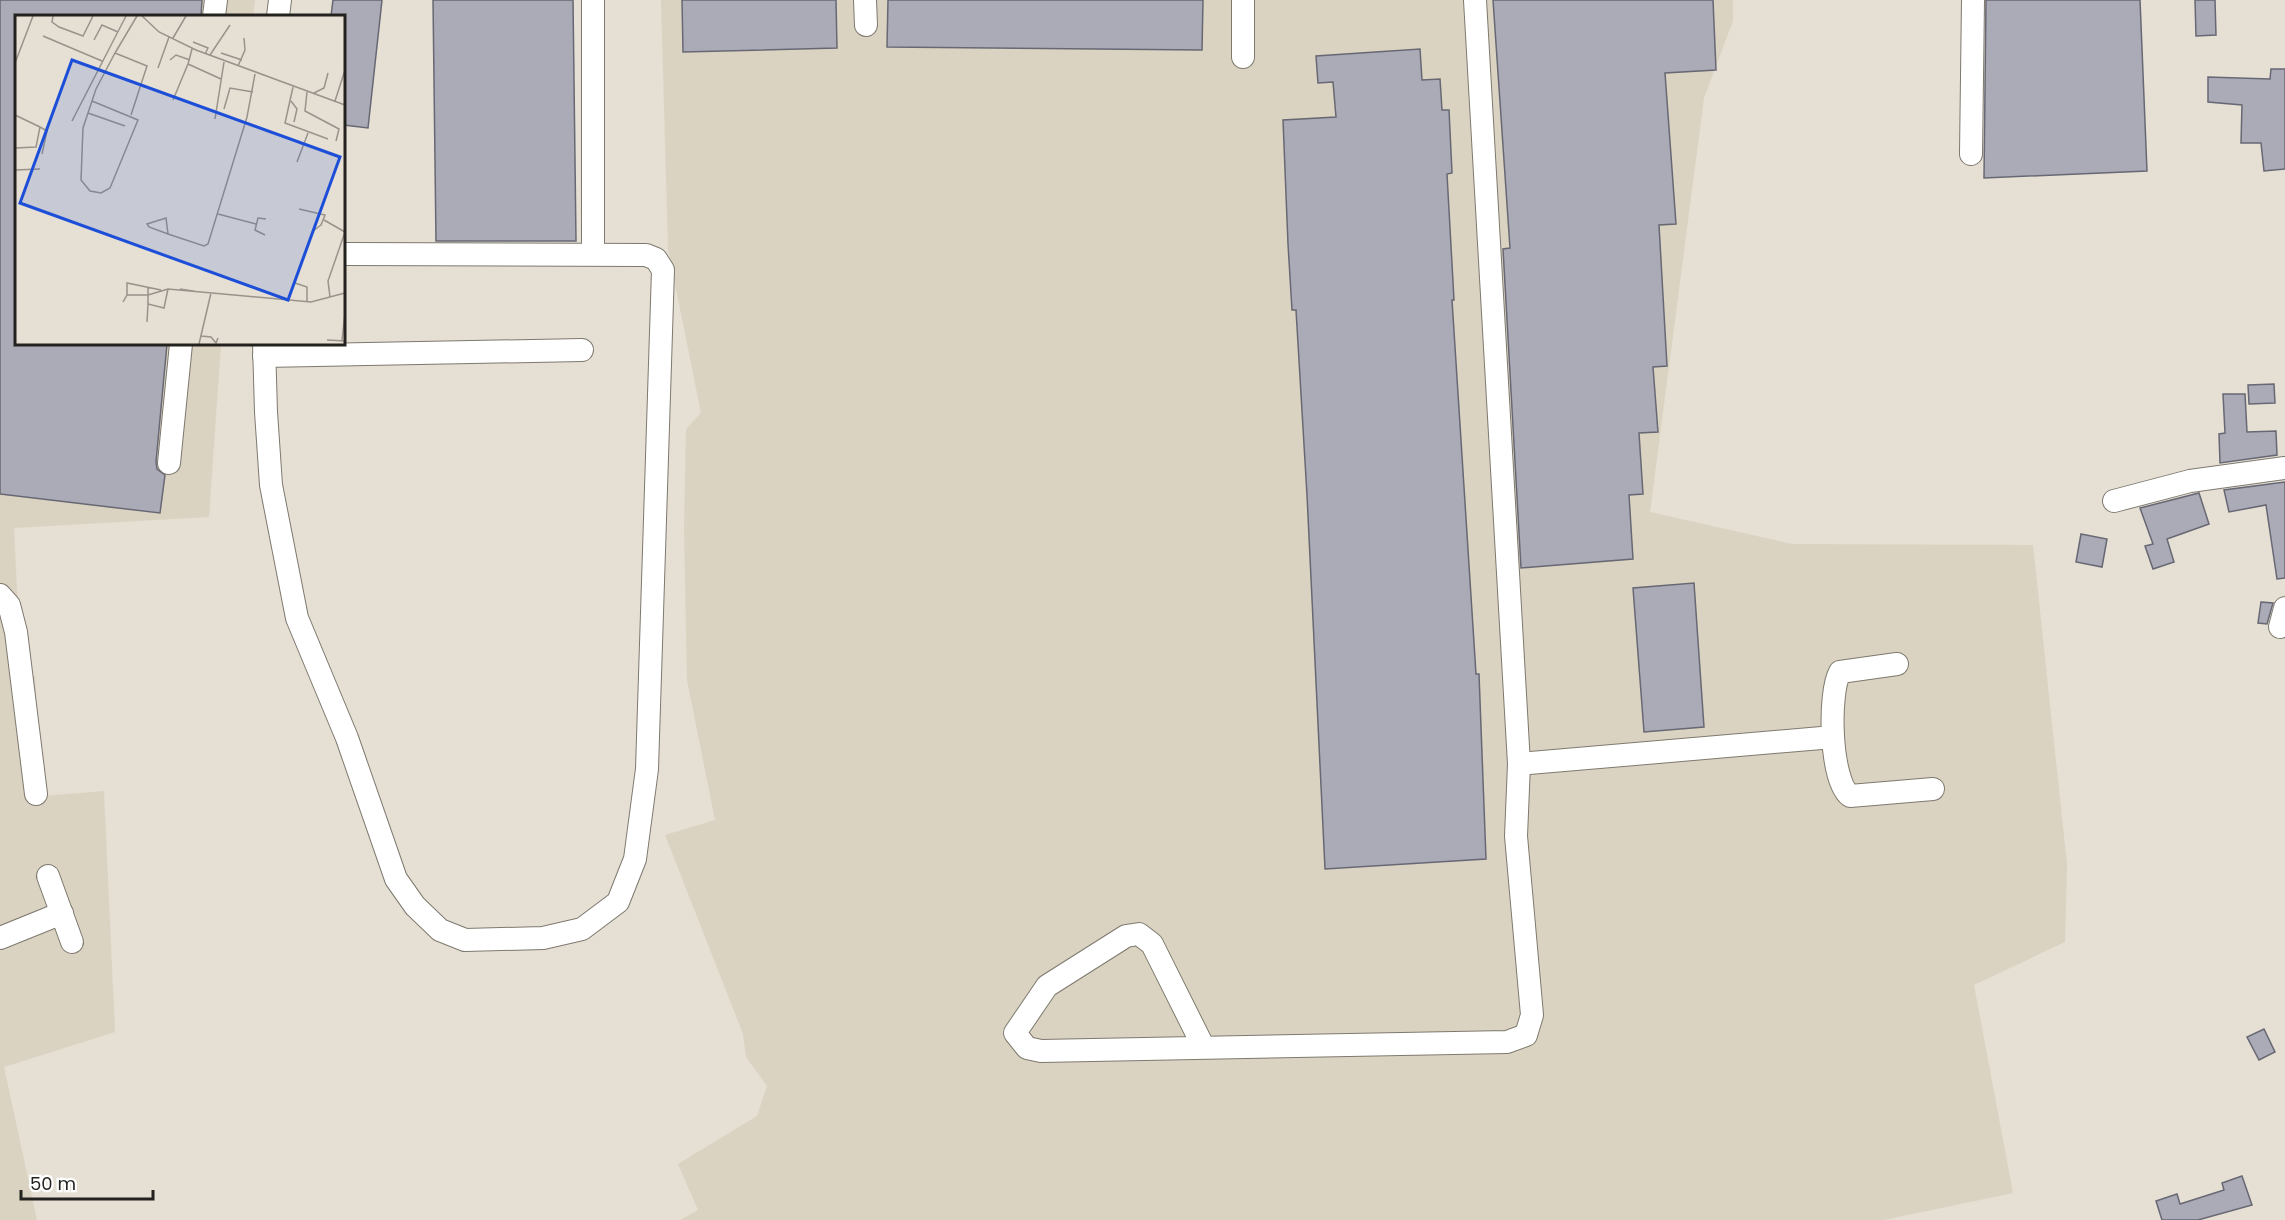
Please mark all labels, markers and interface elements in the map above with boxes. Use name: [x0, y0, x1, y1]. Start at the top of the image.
inset map: [15, 15, 345, 345]
scale bar: [21, 1163, 153, 1201]
text: 50 m: [30, 1171, 76, 1196]

